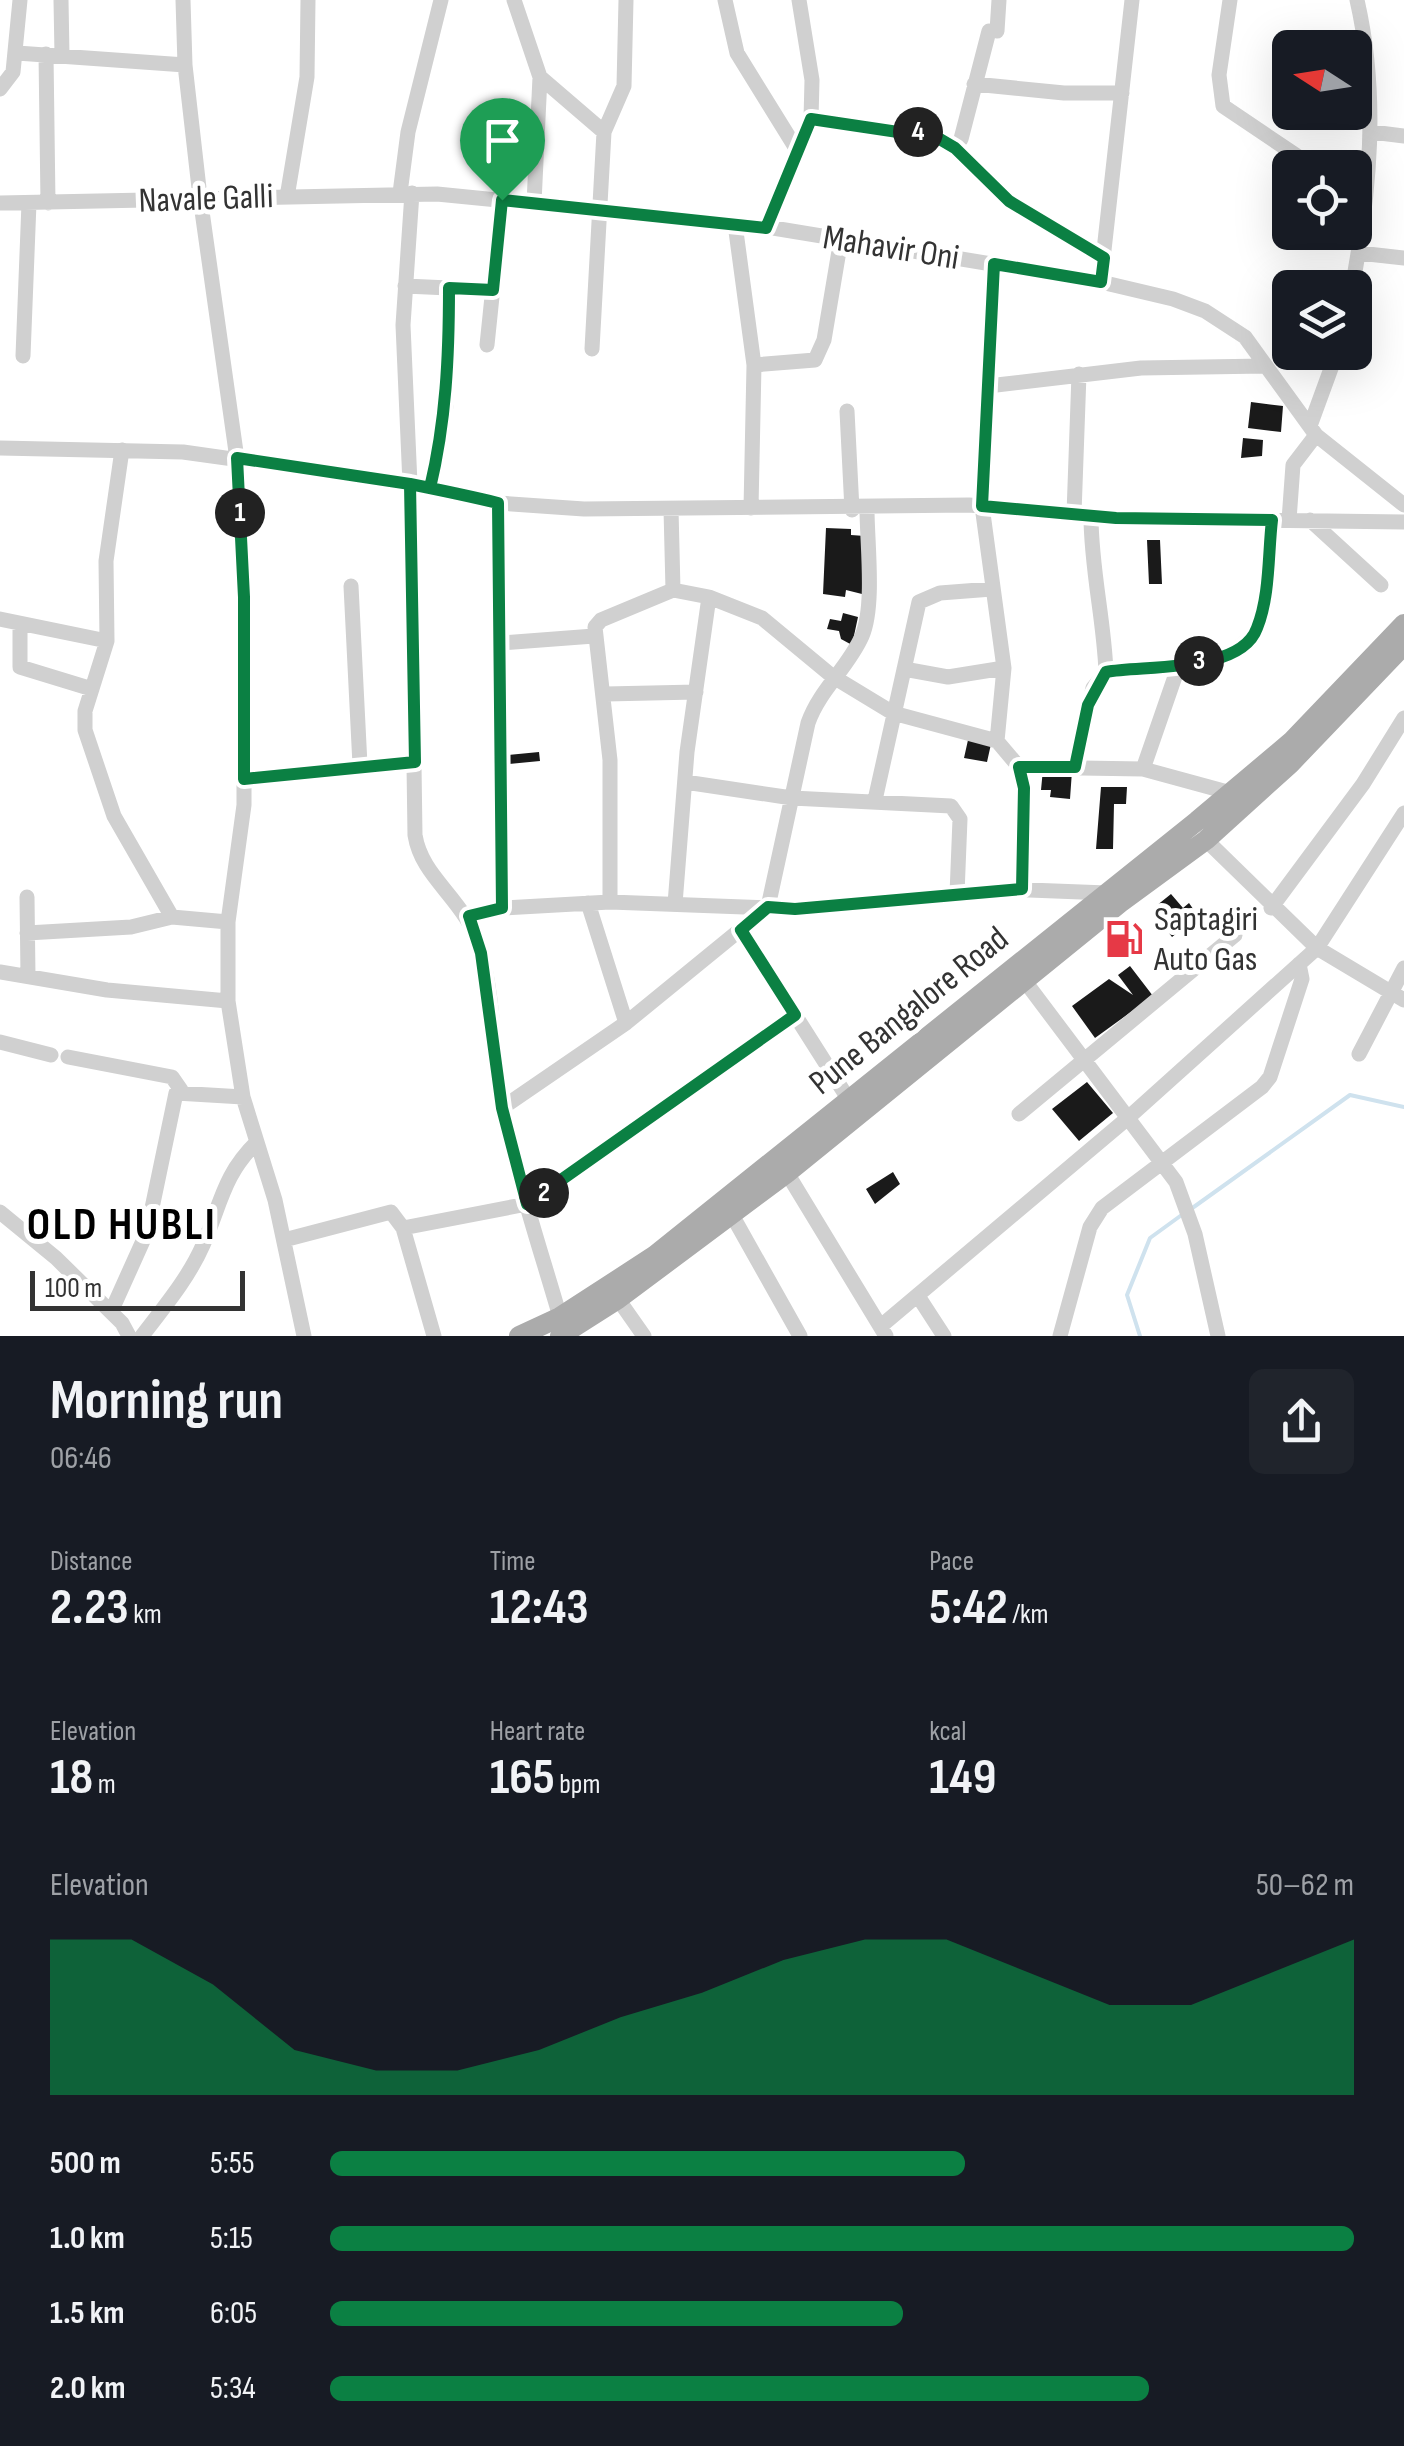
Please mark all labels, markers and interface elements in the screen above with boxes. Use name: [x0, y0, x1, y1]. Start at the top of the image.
north arrow: [1272, 30, 1372, 130]
map controls: [1272, 30, 1372, 370]
pin: [460, 98, 545, 201]
pin: 4: [893, 107, 943, 157]
icon: arrive: [475, 113, 530, 168]
text: 4: [911, 115, 925, 148]
button: locate: [1272, 150, 1372, 250]
street label: Navale Galli: [138, 175, 274, 223]
street label: Mahavir Oni: [820, 216, 962, 280]
button: layers: [1272, 270, 1372, 370]
pin: 1: [215, 488, 265, 538]
text: 1: [235, 496, 245, 529]
pin: 3: [1174, 636, 1224, 686]
text: 3: [1193, 644, 1205, 677]
place label: Saptagiri Auto Gas: [1153, 898, 1258, 981]
street label: Pune Bangalore Road: [801, 918, 1017, 1104]
fuel station icon: Saptagiri Auto Gas: [1103, 918, 1145, 960]
pin: 2: [519, 1168, 569, 1218]
text: 2: [538, 1176, 550, 1209]
district label: OLD HUBLI: [27, 1198, 217, 1253]
scale bar: [30, 1266, 245, 1310]
text: 100 m: [45, 1272, 102, 1305]
text: Morning run: [50, 1368, 283, 1435]
button: share: [1249, 1369, 1354, 1474]
text: 06:46: [50, 1439, 112, 1478]
text: Distance: [50, 1545, 133, 1578]
text: Time: [490, 1545, 535, 1578]
text: Pace: [929, 1545, 974, 1578]
text: 2.23: [50, 1578, 129, 1638]
text: 12:43: [490, 1578, 589, 1638]
text: 5:42: [929, 1578, 1008, 1638]
text: km: [129, 1598, 162, 1631]
text: /km: [1008, 1598, 1049, 1631]
text: Elevation: [50, 1715, 136, 1748]
text: Heart rate: [490, 1715, 585, 1748]
text: kcal: [929, 1715, 966, 1748]
text: 18: [50, 1748, 93, 1808]
text: 165: [490, 1748, 555, 1808]
text: 149: [929, 1748, 996, 1808]
text: m: [93, 1768, 116, 1801]
text: bpm: [555, 1768, 600, 1801]
text: Elevation: [50, 1866, 149, 1905]
text: 50–62 m: [1256, 1866, 1354, 1905]
text: 500 m: [50, 2144, 121, 2183]
text: 5:55: [210, 2144, 255, 2183]
text: 1.0 km: [50, 2219, 125, 2258]
text: 5:15: [210, 2219, 253, 2258]
text: 1.5 km: [50, 2294, 124, 2333]
text: 6:05: [210, 2294, 257, 2333]
text: 2.0 km: [50, 2369, 126, 2408]
text: 5:34: [210, 2369, 256, 2408]

